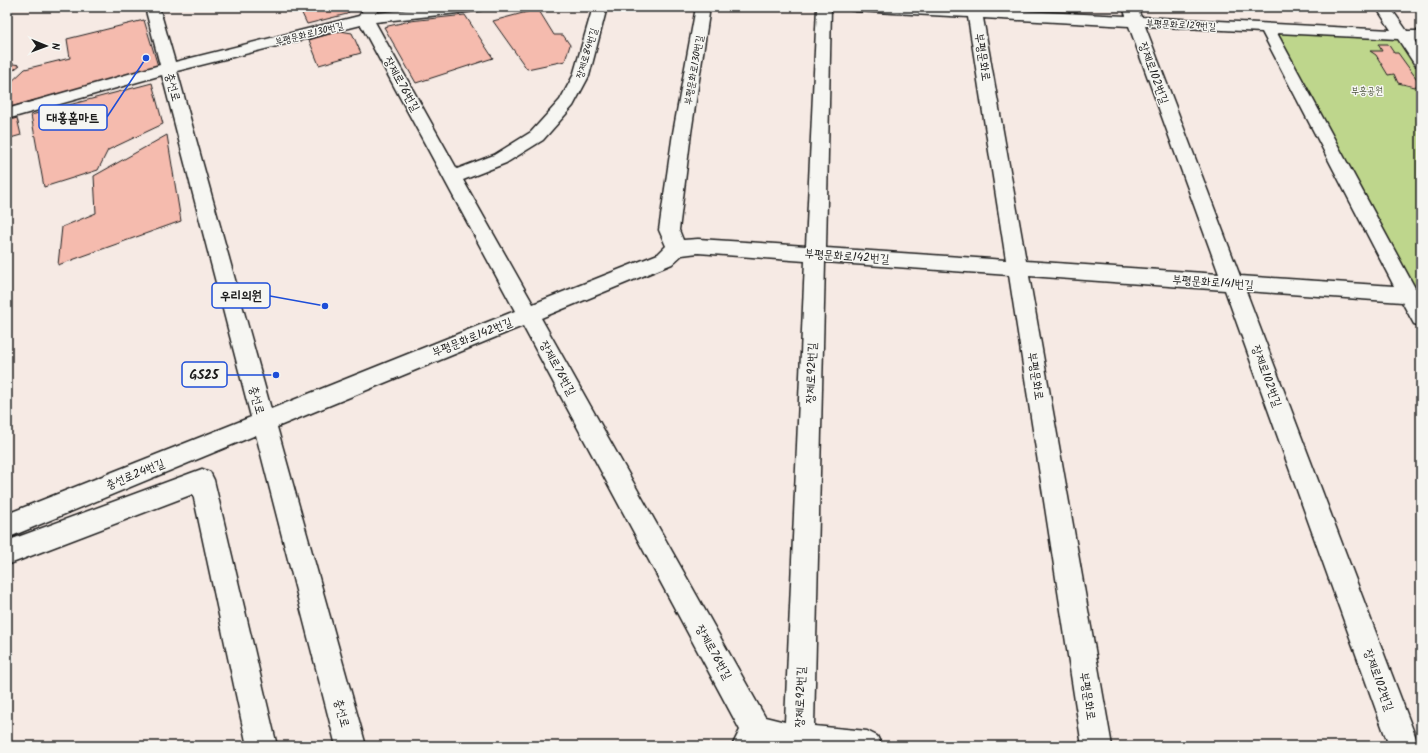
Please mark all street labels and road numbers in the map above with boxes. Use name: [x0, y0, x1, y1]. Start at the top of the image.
street label: 부평문화로129번길: [1145, 15, 1216, 35]
street label: 부평문화로130번길: [273, 18, 345, 50]
street label: 장제로84번길: [572, 26, 602, 80]
street label: 부평문화로: [969, 32, 996, 82]
street label: 부평문화로130번길: [680, 34, 708, 106]
street label: 장제로102번길: [1133, 39, 1174, 107]
street label: 장제로76번길: [379, 53, 425, 116]
street label: 충선로: [160, 71, 185, 104]
street label: 부평문화로142번길: [804, 244, 890, 269]
street label: 부평문화로141번길: [1172, 270, 1255, 295]
street label: 부평문화로142번길: [429, 313, 515, 362]
street label: 장제로76번길: [535, 337, 581, 400]
street label: 장제로92번길: [801, 342, 822, 404]
street label: 장제로102번길: [1246, 342, 1287, 410]
street label: 부평문화로: [1022, 351, 1049, 401]
street label: 충선로: [244, 384, 269, 417]
street label: 충선로24번길: [103, 454, 168, 495]
street label: 장제로76번길: [691, 621, 737, 684]
street label: 장제로102번길: [1358, 646, 1399, 714]
street label: 장제로92번길: [790, 666, 811, 728]
street label: 부평문화로: [1074, 671, 1101, 721]
street label: 충선로: [329, 697, 354, 730]

